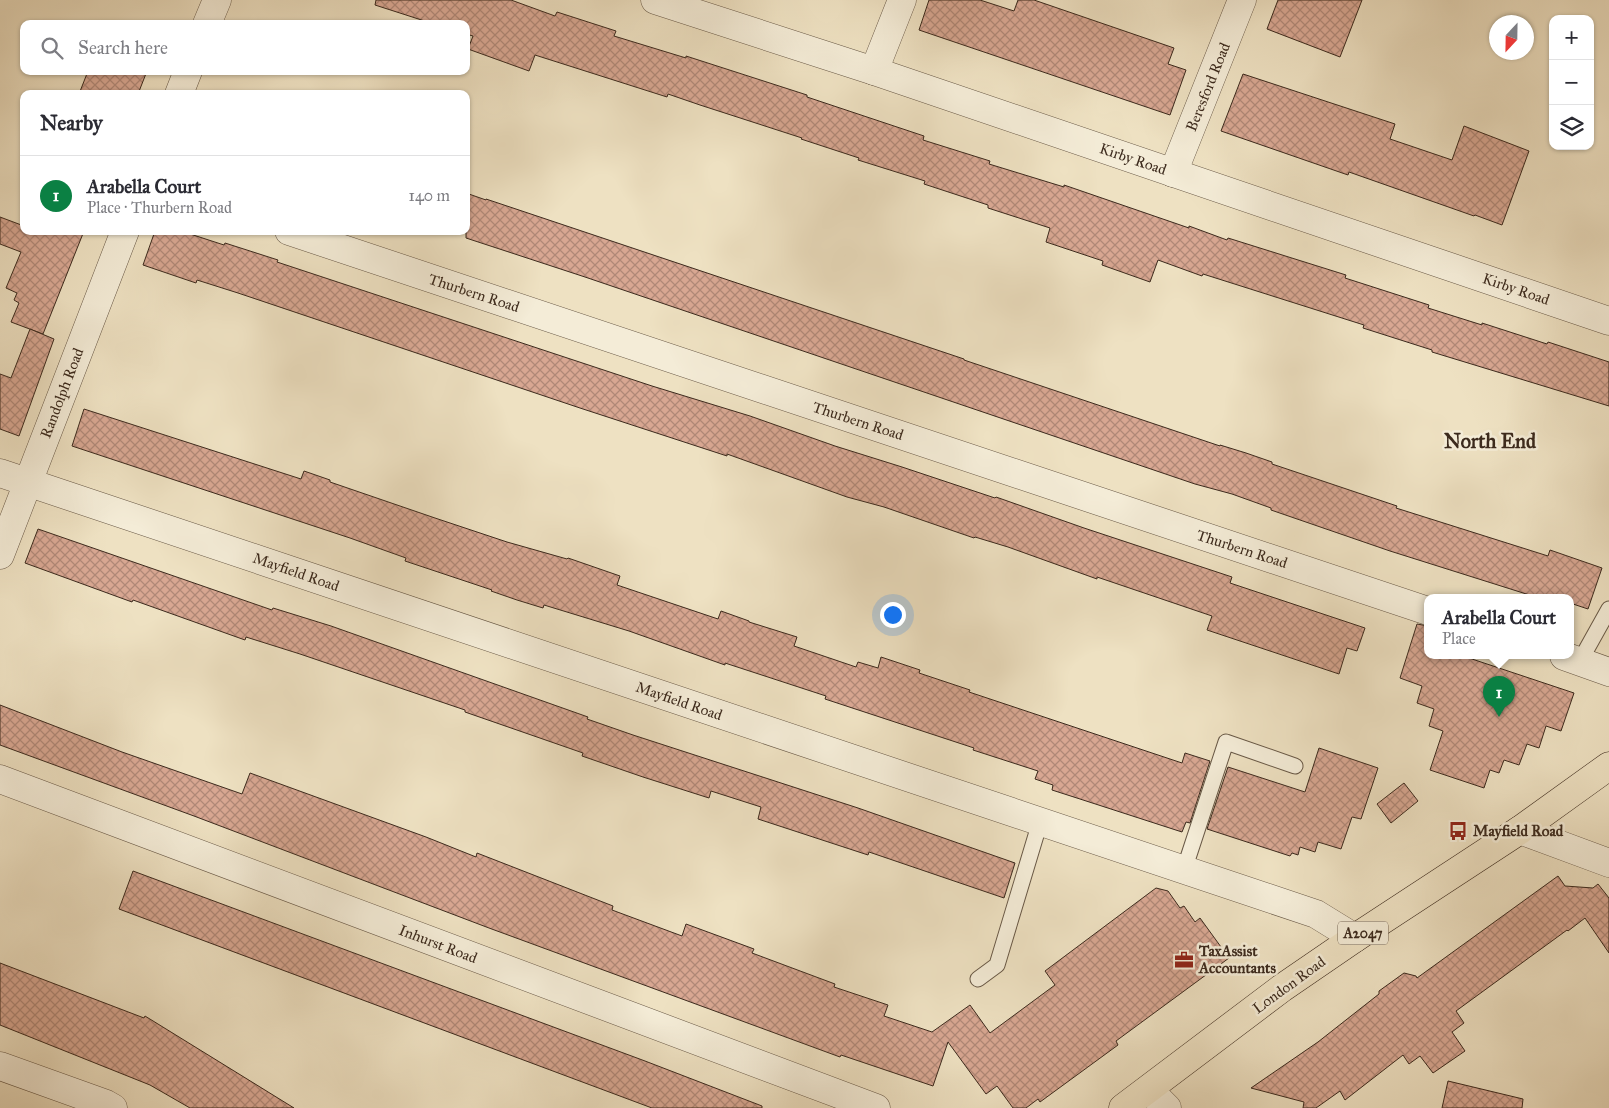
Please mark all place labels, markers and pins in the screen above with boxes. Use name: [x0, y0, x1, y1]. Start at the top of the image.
pin: 1: [1483, 676, 1515, 717]
bus stop icon: Mayfield Road: [1447, 820, 1469, 842]
place label: Mayfield Road: [1473, 822, 1564, 841]
place label: TaxAssist Accountants: [1198, 942, 1276, 977]
office icon: TaxAssist Accountants: [1173, 949, 1195, 971]

